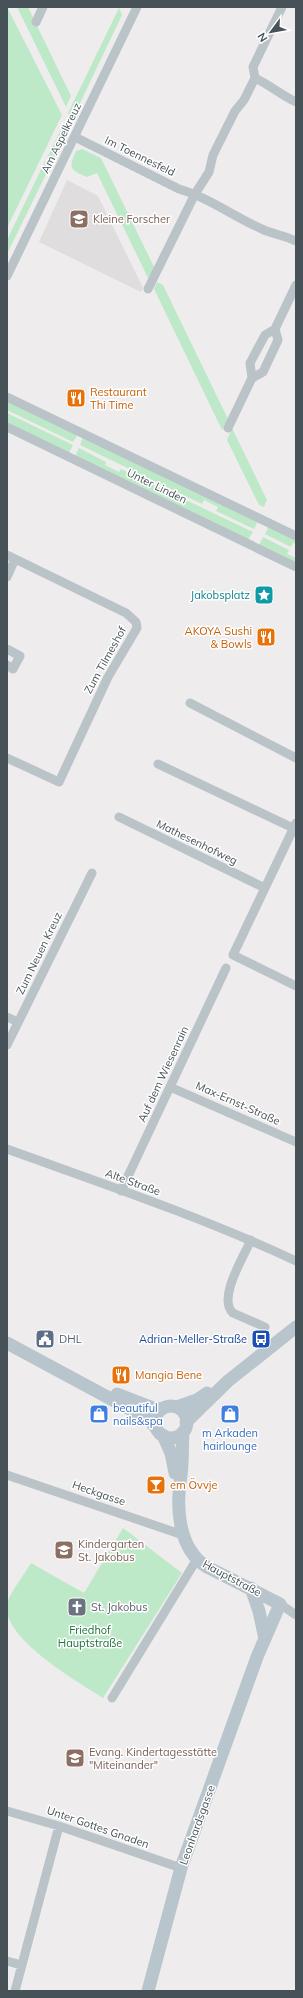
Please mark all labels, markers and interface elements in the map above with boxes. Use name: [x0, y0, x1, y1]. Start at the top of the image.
north arrow: [251, 12, 291, 52]
text: N: [254, 30, 271, 45]
street label: Am Aspelkreuz: [38, 100, 84, 176]
street label: Im Toennesfeld: [103, 133, 177, 179]
school or university icon: Kleine Forscher: [68, 208, 90, 230]
place label: Kleine Forscher: [93, 212, 170, 226]
place label: Restaurant Thi Time: [90, 385, 147, 412]
restaurant icon: Restaurant Thi Time: [65, 387, 87, 409]
street label: Unter Linden: [125, 465, 189, 507]
place icon: Jakobsplatz: [253, 584, 275, 606]
place label: Jakobsplatz: [191, 588, 250, 602]
street label: Zum Tilmeshof: [81, 624, 129, 696]
place label: AKOYA Sushi & Bowls: [185, 624, 252, 651]
restaurant icon: AKOYA Sushi & Bowls: [255, 626, 277, 648]
street label: Mathesenhofweg: [154, 816, 240, 868]
street label: Zum Neuen Kreuz: [13, 909, 65, 997]
street label: Auf dem Wiesenrain: [135, 1024, 191, 1124]
street label: Max-Ernst-Straße: [194, 1078, 282, 1128]
street label: Alte Straße: [104, 1166, 162, 1198]
public building icon: DHL: [34, 1328, 56, 1350]
bus stop icon: Adrian-Meller-Straße: [250, 1328, 272, 1350]
place label: DHL: [59, 1332, 82, 1346]
place label: Adrian-Meller-Straße: [139, 1332, 247, 1346]
restaurant icon: Mangia Bene: [110, 1364, 132, 1386]
place label: Mangia Bene: [135, 1368, 202, 1382]
place label: beautiful nails&spa: [113, 1401, 163, 1428]
shop icon: beautiful nails&spa: [88, 1403, 110, 1425]
shop icon: m Arkaden hairlounge: [219, 1403, 241, 1425]
place label: m Arkaden hairlounge: [202, 1426, 258, 1453]
bar icon: em Övvje: [145, 1474, 167, 1496]
street label: Heckgasse: [70, 1477, 128, 1509]
place label: em Övvje: [170, 1478, 217, 1492]
place label: Kindergarten St. Jakobus: [78, 1537, 144, 1564]
school or university icon: Kindergarten St. Jakobus: [53, 1539, 75, 1561]
street label: Hauptstraße: [200, 1557, 264, 1599]
church icon: St. Jakobus: [66, 1596, 88, 1618]
place label: St. Jakobus: [91, 1600, 148, 1614]
park label: Friedhof Hauptstraße: [58, 1623, 122, 1650]
place label: Evang. Kindertagesstätte "Miteinander": [89, 1745, 217, 1772]
school or university icon: Evang. Kindertagesstätte "Miteinander": [64, 1747, 86, 1769]
street label: Leonhardsgasse: [176, 1783, 218, 1867]
street label: Unter Gottes Gnaden: [45, 1803, 151, 1851]

